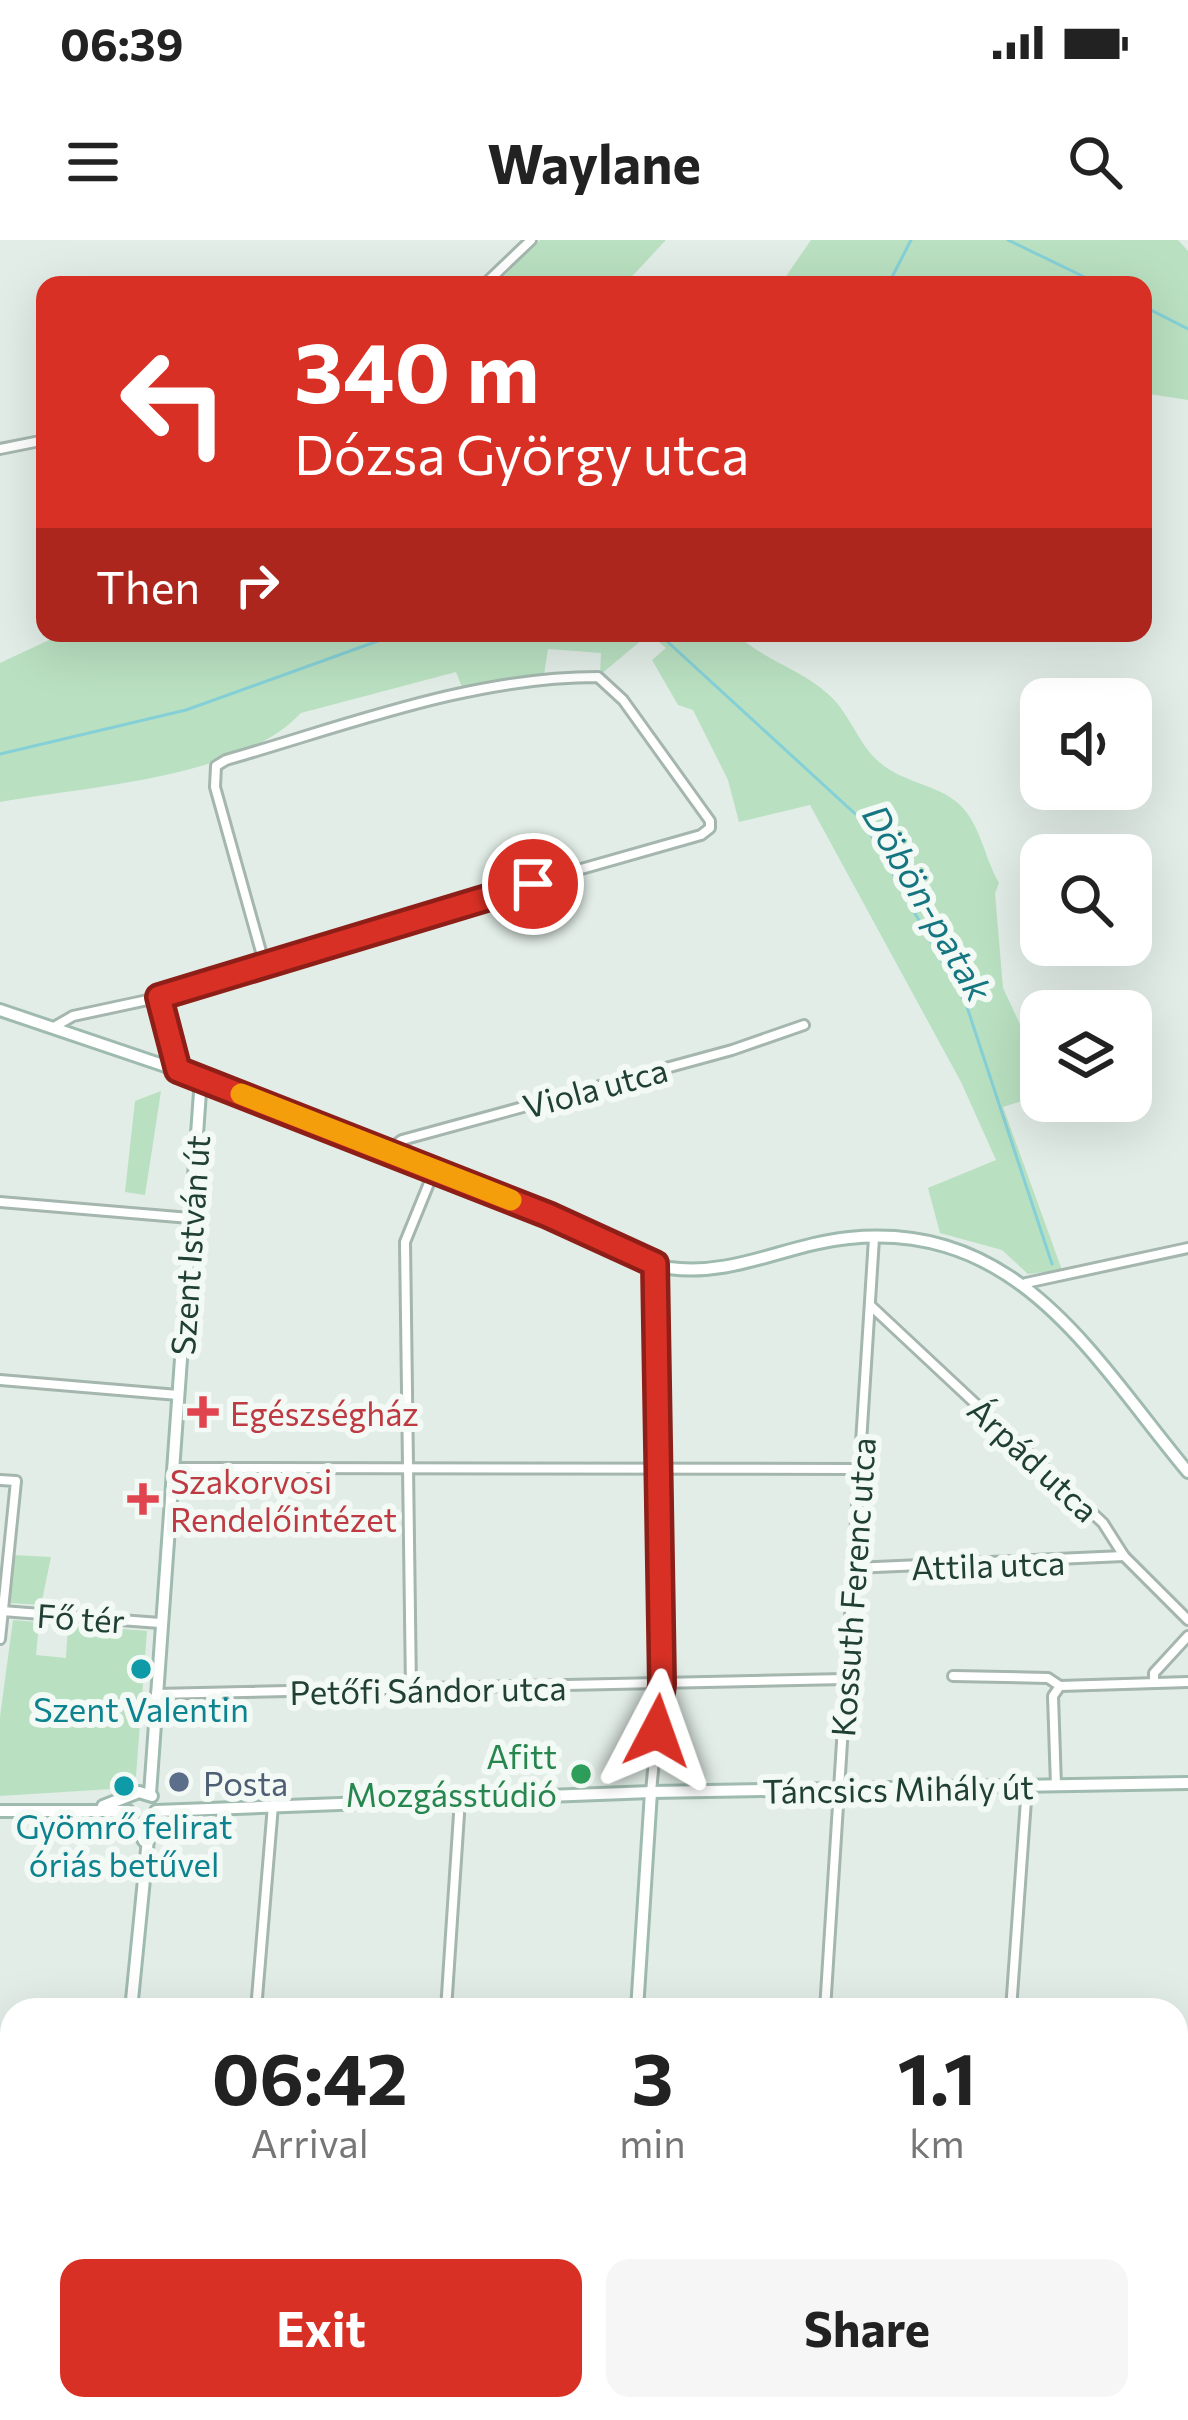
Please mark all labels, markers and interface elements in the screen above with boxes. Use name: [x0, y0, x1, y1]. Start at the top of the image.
text: 06:39: [60, 15, 184, 70]
icon: menu: [60, 129, 126, 195]
text: Waylane: [487, 129, 701, 195]
icon: search: [1062, 129, 1128, 195]
text: 340 m: [294, 318, 540, 420]
icon: left: [96, 324, 252, 480]
text: Dózsa György utca: [294, 420, 750, 486]
icon: right: [224, 552, 290, 618]
text: Then: [96, 558, 200, 613]
map controls: [1020, 678, 1152, 1122]
button: sound: [1020, 678, 1152, 810]
water label: Döbön-patak: [855, 796, 1004, 1010]
pin: [482, 833, 584, 935]
button: search: [1020, 834, 1152, 966]
icon: arrive: [500, 851, 566, 917]
button: layers: [1020, 990, 1152, 1122]
street label: Viola utca: [518, 1048, 672, 1126]
street label: Szent István út: [161, 1134, 217, 1356]
street label: Árpád utca: [960, 1388, 1108, 1530]
place label: Egészségház: [230, 1392, 419, 1433]
marker: Egészségház: [187, 1396, 219, 1428]
street label: Kossuth Ferenc utca: [821, 1436, 883, 1738]
place label: Szakorvosi Rendelőintézet: [170, 1460, 397, 1539]
marker: Szakorvosi Rendelőintézet: [127, 1483, 159, 1515]
street label: Attila utca: [910, 1541, 1066, 1587]
street label: Fő tér: [36, 1593, 126, 1641]
marker: Szent Valentin: [128, 1656, 154, 1682]
street label: Petőfi Sándor utca: [289, 1666, 567, 1712]
position arrow: [594, 1668, 720, 1794]
place label: Szent Valentin: [33, 1688, 249, 1729]
place label: Afitt Mozgásstúdió: [346, 1735, 557, 1814]
marker: Afitt Mozgásstúdió: [568, 1761, 594, 1787]
place label: Posta: [203, 1762, 288, 1803]
street label: Táncsics Mihály út: [762, 1765, 1034, 1811]
marker: Posta: [166, 1769, 192, 1795]
marker: Gyömrő felirat óriás betűvel: [111, 1773, 137, 1799]
place label: Gyömrő felirat óriás betűvel: [15, 1805, 233, 1884]
text: 06:42: [212, 2032, 408, 2120]
text: 3: [632, 2032, 673, 2120]
text: 1.1: [897, 2032, 976, 2120]
text: Arrival: [251, 2118, 369, 2166]
text: min: [619, 2118, 686, 2166]
text: km: [909, 2118, 964, 2166]
button: Exit: [60, 2259, 582, 2397]
button: Share: [606, 2259, 1128, 2397]

